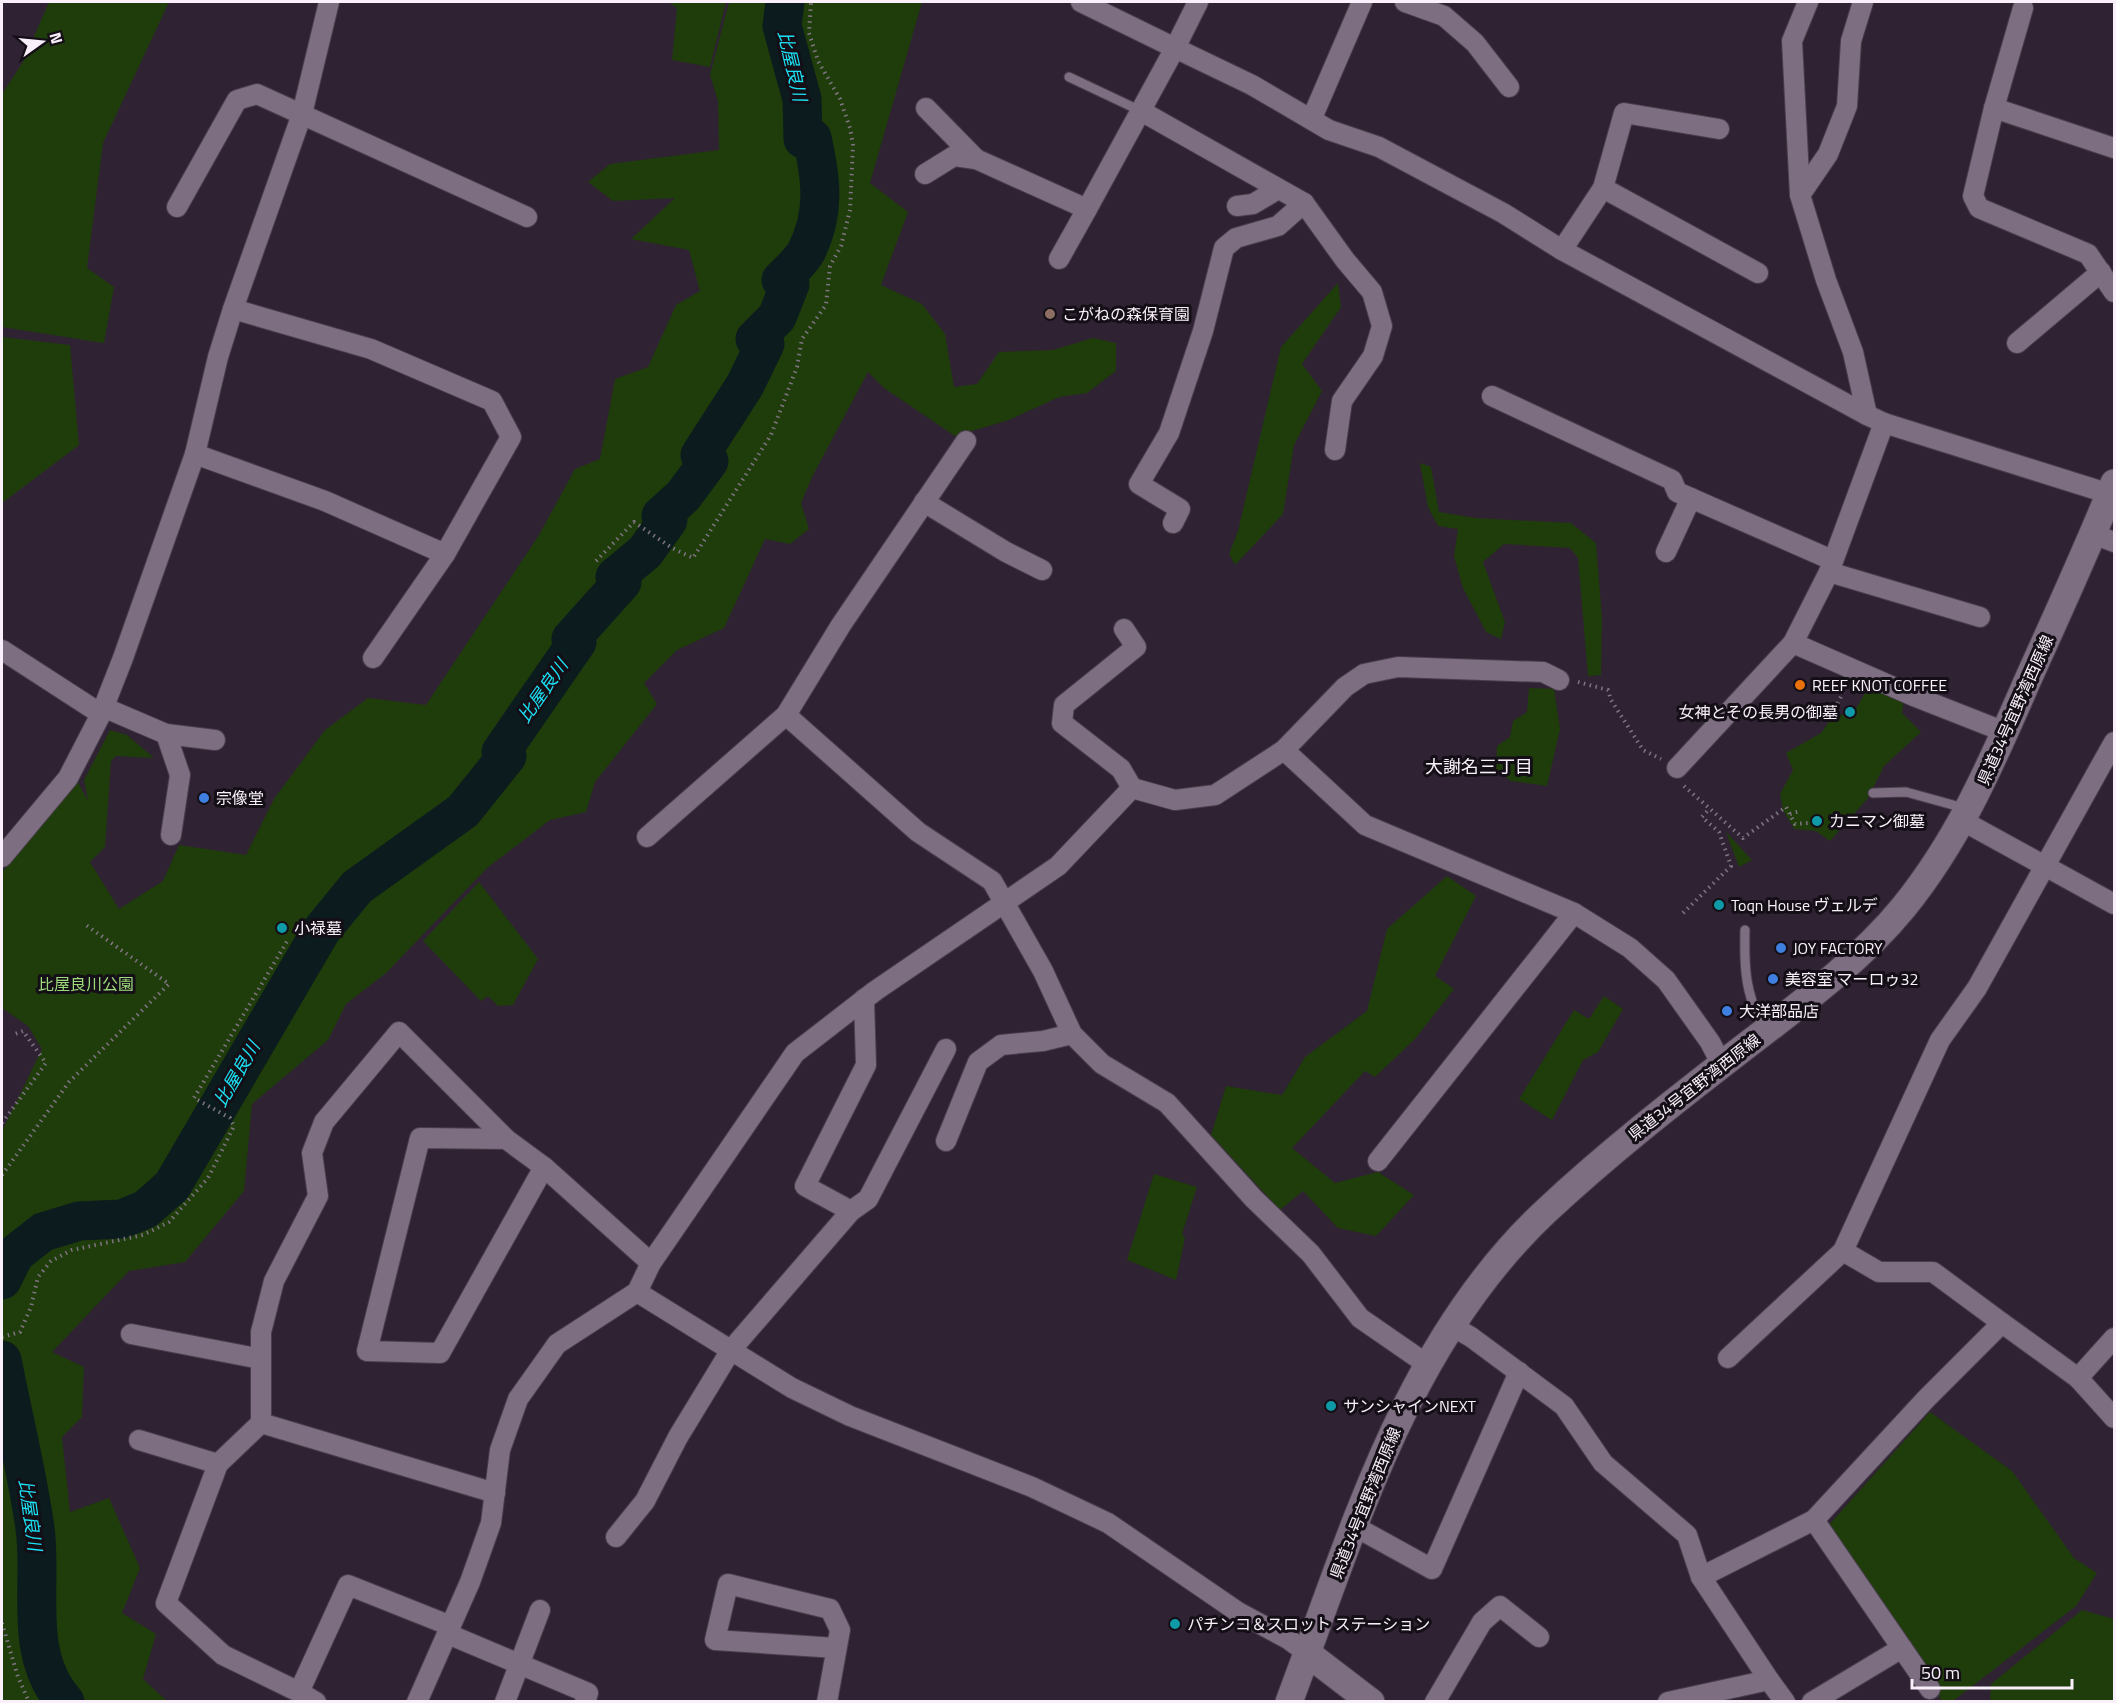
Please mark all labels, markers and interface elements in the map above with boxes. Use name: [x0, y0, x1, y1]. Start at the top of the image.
north arrow: [12, 12, 72, 72]
water label: 比屋良川: [771, 28, 814, 106]
text: N: [43, 30, 70, 47]
place label: こがねの森保育園: [1062, 302, 1190, 326]
marker: こがねの森保育園: [1043, 307, 1057, 321]
street label: 県道34号宜野湾西原線: [1971, 631, 2059, 789]
water label: 比屋良川: [511, 652, 575, 728]
place label: REEF KNOT COFFEE: [1812, 673, 1947, 697]
marker: REEF KNOT COFFEE: [1793, 678, 1807, 692]
place label: 女神とその長男の御墓: [1678, 700, 1838, 724]
marker: 女神とその長男の御墓: [1843, 705, 1857, 719]
district label: 大謝名三丁目: [1425, 753, 1533, 780]
place label: 宗像堂: [216, 786, 264, 810]
marker: 宗像堂: [197, 791, 211, 805]
place label: カニマン御墓: [1829, 809, 1925, 833]
marker: カニマン御墓: [1810, 814, 1824, 828]
place label: Toqn House ヴェルデ: [1731, 893, 1878, 917]
marker: Toqn House ヴェルデ: [1712, 898, 1726, 912]
place label: 小禄墓: [294, 916, 342, 940]
marker: 小禄墓: [275, 921, 289, 935]
place label: JOY FACTORY: [1793, 936, 1883, 960]
marker: JOY FACTORY: [1774, 941, 1788, 955]
place label: 美容室 マーロゥ32: [1785, 967, 1918, 991]
park label: 比屋良川公園: [38, 972, 134, 996]
marker: 美容室 マーロゥ32: [1766, 972, 1780, 986]
place label: 大洋部品店: [1739, 999, 1819, 1023]
marker: 大洋部品店: [1720, 1004, 1734, 1018]
street label: 県道34号宜野湾西原線: [1623, 1028, 1765, 1146]
water label: 比屋良川: [207, 1034, 267, 1112]
place label: サンシャインNEXT: [1343, 1394, 1477, 1418]
marker: サンシャインNEXT: [1324, 1399, 1338, 1413]
street label: 県道34号宜野湾西原線: [1324, 1423, 1406, 1583]
water label: 比屋良川: [12, 1477, 49, 1554]
place label: パチンコ＆スロット ステーション: [1187, 1612, 1430, 1636]
marker: パチンコ＆スロット ステーション: [1168, 1617, 1182, 1631]
scale bar: [1912, 1652, 2072, 1690]
text: 50 m: [1921, 1659, 1960, 1686]

